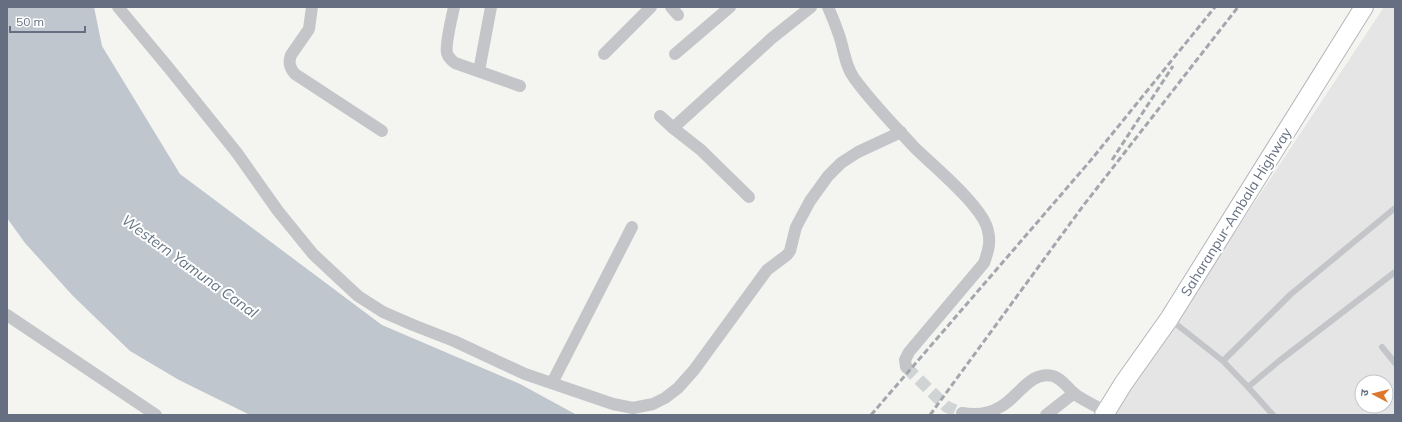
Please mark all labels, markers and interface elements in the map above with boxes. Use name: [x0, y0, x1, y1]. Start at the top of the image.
scale bar: [10, 8, 85, 34]
text: 50 m: [16, 14, 44, 29]
street label: Saharanpur-Ambala Highway: [1177, 124, 1296, 300]
water label: Western Yamuna Canal: [118, 210, 262, 322]
north arrow: [1354, 374, 1394, 414]
text: उ: [1357, 388, 1371, 397]

